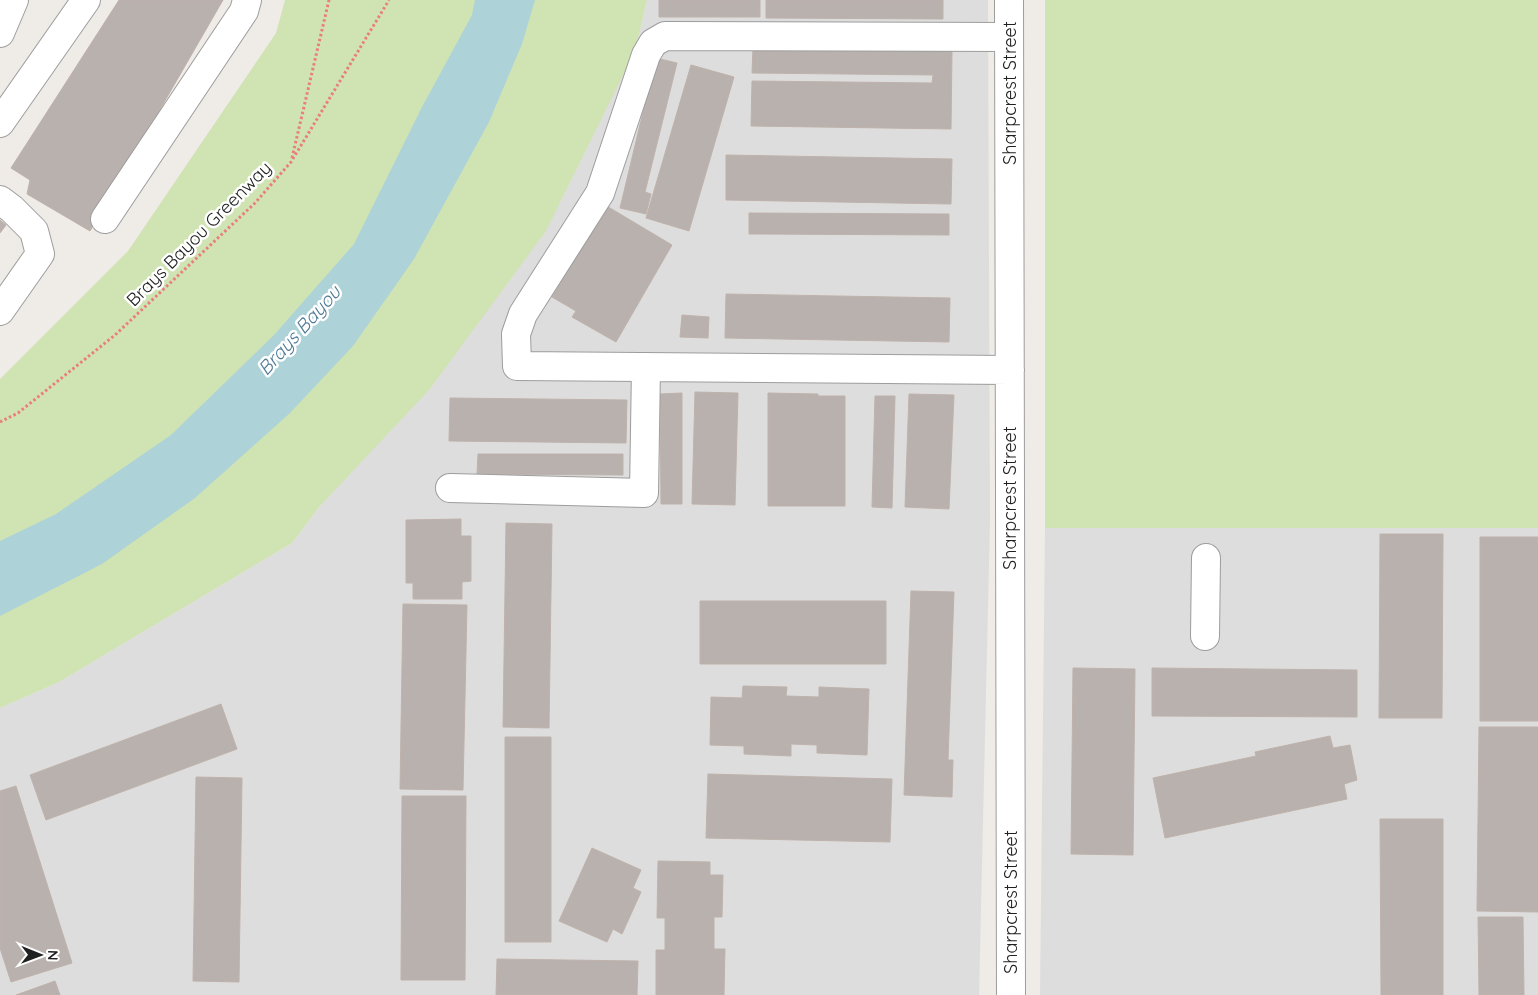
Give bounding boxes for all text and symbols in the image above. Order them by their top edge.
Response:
street label: Sharpcrest Street [998,21,1021,165]
street label: Brays Bayou Greenway [121,156,276,311]
water label: Brays Bayou [252,279,346,380]
street label: Sharpcrest Street [998,426,1021,570]
street label: Sharpcrest Street [999,830,1022,974]
north arrow [15,930,65,980]
text: N [44,950,62,961]

